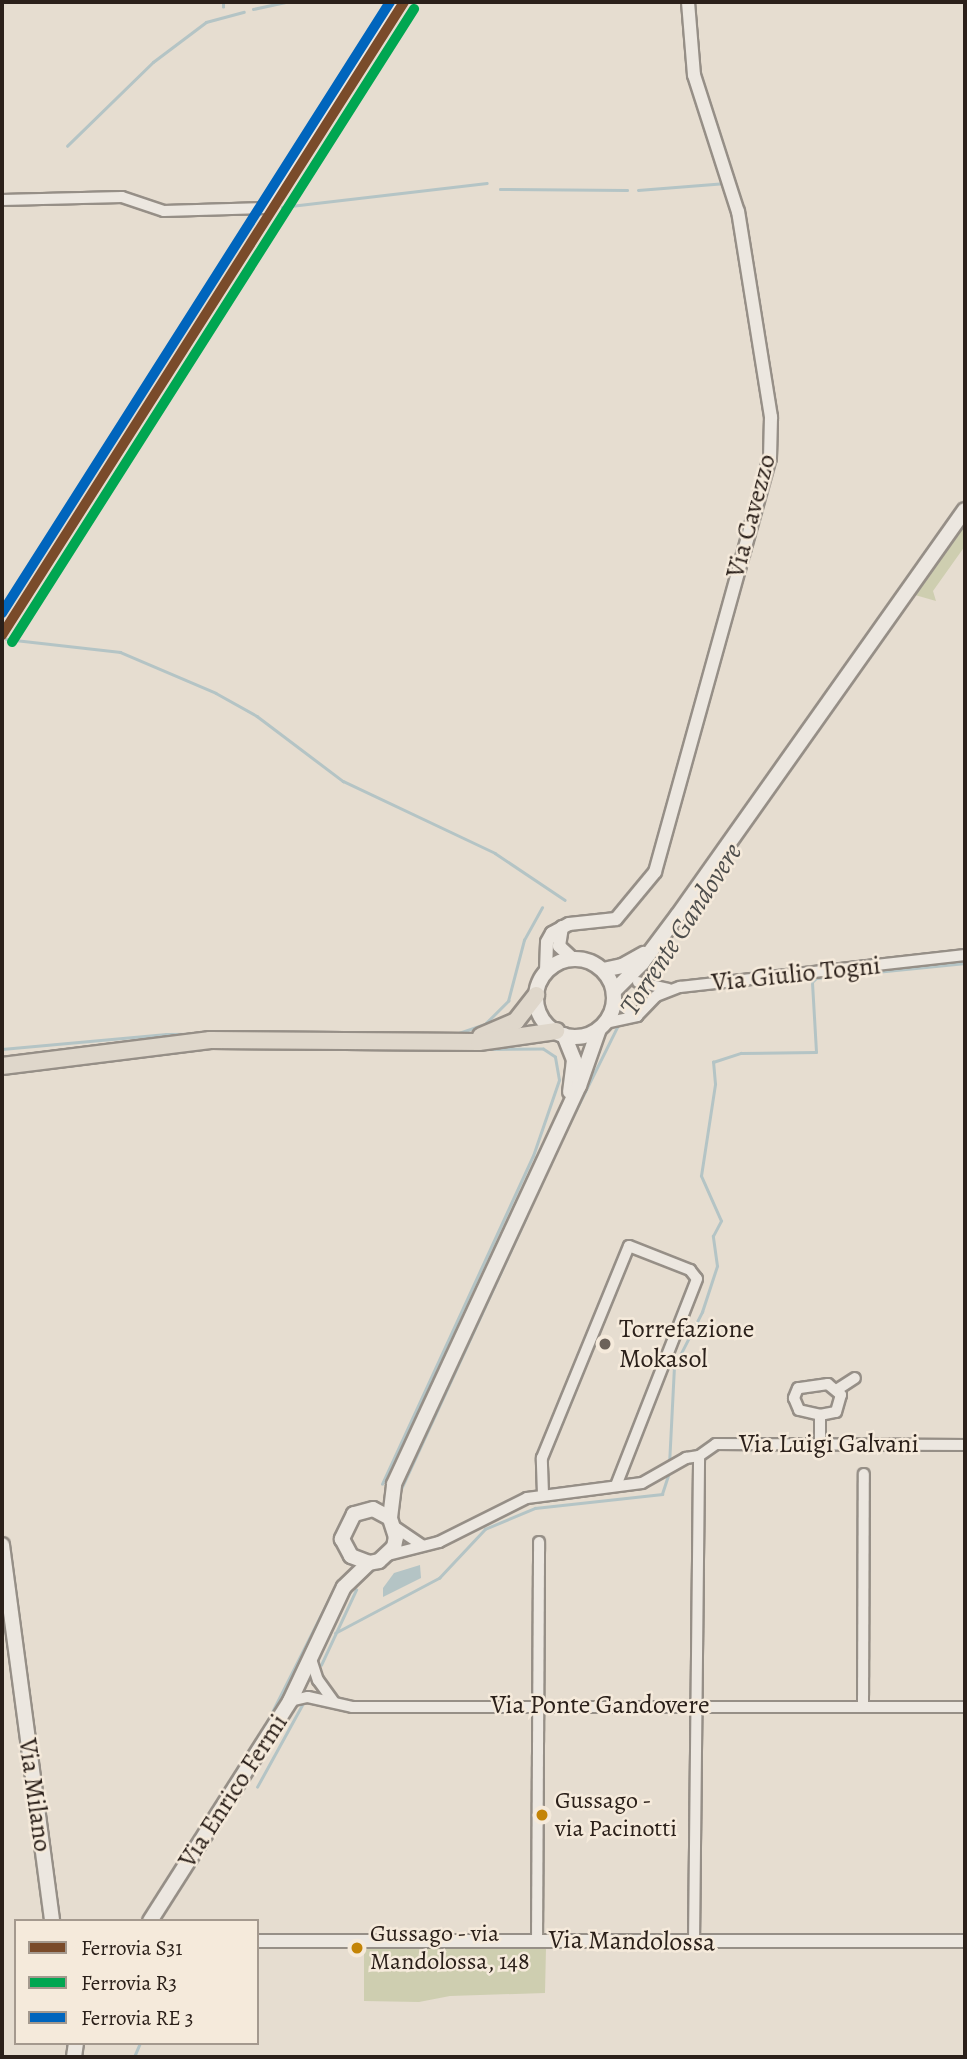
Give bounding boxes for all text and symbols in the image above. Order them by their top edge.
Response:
street label: Via Cavezzo [719,451,783,581]
water label: Torrente Gandovere [613,836,749,1022]
street label: Via Giulio Togni [710,950,882,998]
place label: Torrefazione Mokasol [619,1313,754,1374]
marker: Torrefazione Mokasol [597,1336,613,1352]
street label: Via Luigi Galvani [739,1428,919,1460]
street label: Via Ponte Gandovere [490,1689,710,1721]
street label: Via Enrico Fermi [172,1708,294,1874]
street label: Via Milano [12,1736,58,1854]
place label: Gussago - via Pacinotti [555,1787,677,1843]
marker: Gussago - via Pacinotti [535,1808,549,1822]
legend [14,1919,259,2045]
place label: Gussago - via Mandolossa, 148 [370,1920,530,1976]
street label: Via Mandolossa [548,1924,716,1958]
text: Ferrovia S31 [81,1934,182,1962]
marker: Gussago - via Mandolossa, 148 [350,1941,364,1955]
text: Ferrovia R3 [81,1969,177,1997]
text: Ferrovia RE 3 [81,2004,194,2032]

